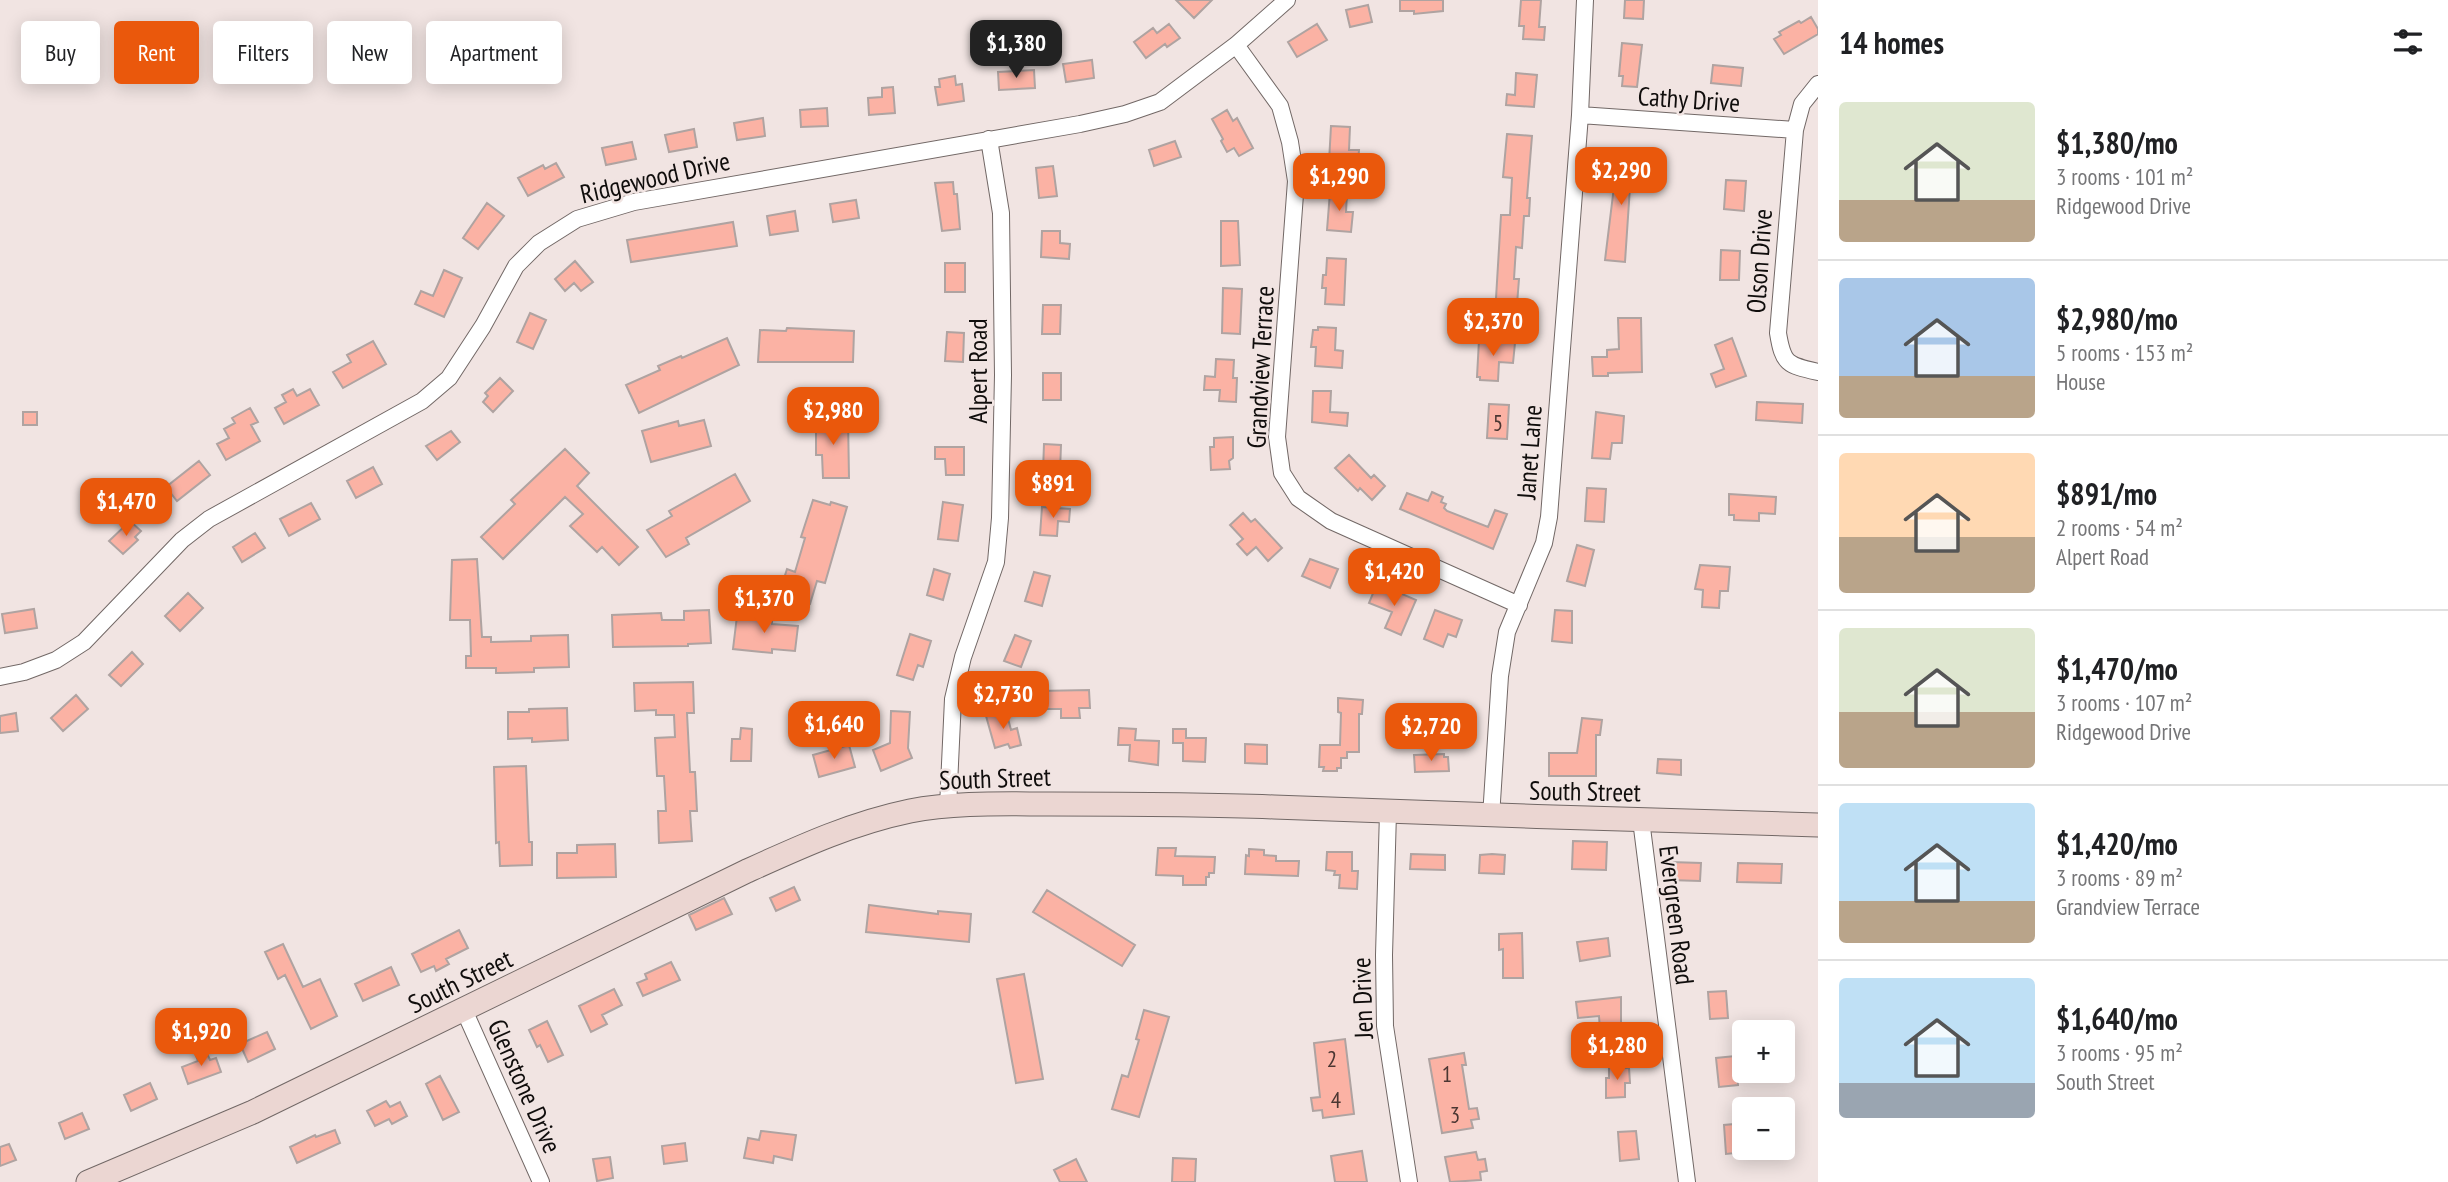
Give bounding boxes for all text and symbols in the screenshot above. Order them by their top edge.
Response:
pin: $1,380 [959,20,1073,80]
chip: Buy [21,21,100,84]
chip: Rent [114,21,199,84]
chip: Filters [213,21,313,84]
chip: New [327,21,412,84]
chip: Apartment [426,21,562,84]
text: 14 homes [1839,23,1944,62]
icon: filters [2389,23,2427,61]
text: $1,380 [986,28,1046,57]
street label: Cathy Drive [1637,79,1741,119]
text: $1,380/mo [2056,123,2178,162]
icon: home [1895,130,1979,214]
street label: Ridgewood Drive [577,144,733,210]
pin: $2,290 [1564,148,1678,207]
pin: $1,290 [1282,154,1396,213]
text: $2,290 [1591,155,1651,184]
text: $1,290 [1309,161,1369,190]
text: 3 rooms · 101 m² [2056,162,2193,191]
text: Ridgewood Drive [2056,191,2191,220]
street label: Olson Drive [1739,208,1779,314]
street label: Grandview Terrace [1239,285,1281,449]
pin: $2,370 [1436,298,1550,358]
text: $2,980/mo [2056,299,2178,338]
text: $2,370 [1463,306,1523,335]
icon: home [1895,306,1979,390]
street label: Alpert Road [961,318,994,424]
text: 5 rooms · 153 m² [2056,338,2193,367]
text: House [2056,367,2106,396]
pin: $2,980 [776,388,890,447]
text: $2,980 [803,395,863,424]
street label: Janet Lane [1509,404,1549,501]
house number: 5 [1493,408,1503,437]
pin: $891 [1012,461,1094,520]
text: $891 [1031,468,1075,497]
text: $891/mo [2056,474,2157,513]
pin: $1,470 [69,478,183,538]
icon: home [1895,481,1979,565]
text: $1,470 [96,486,156,515]
text: 2 rooms · 54 m² [2056,513,2183,542]
text: Alpert Road [2056,542,2149,571]
pin: $1,420 [1337,548,1451,608]
text: $1,420 [1364,556,1424,585]
pin: $1,370 [707,576,821,635]
text: $1,370 [734,583,794,612]
text: $1,470/mo [2056,649,2178,688]
icon: home [1895,656,1979,740]
pin: $2,730 [946,672,1060,731]
text: $2,730 [973,679,1033,708]
text: 3 rooms · 107 m² [2056,688,2192,717]
pin: $1,640 [777,702,891,761]
pin: $2,720 [1374,704,1488,763]
text: $1,640 [804,709,864,738]
text: $2,720 [1401,711,1461,740]
text: Ridgewood Drive [2056,717,2191,746]
street label: South Street [939,760,1051,796]
street label: South Street [1529,774,1641,808]
text: $1,420/mo [2056,824,2178,863]
icon: home [1895,831,1979,915]
street label: Evergreen Road [1652,844,1702,986]
text: 3 rooms · 89 m² [2056,863,2183,892]
text: Grandview Terrace [2056,892,2200,921]
street label: South Street [403,942,517,1020]
street label: Jen Drive [1344,957,1380,1040]
text: $1,640/mo [2056,999,2178,1038]
icon: home [1895,1006,1979,1090]
pin: $1,920 [144,1009,258,1068]
street label: Glenstone Drive [481,1014,569,1158]
text: $1,920 [171,1016,231,1045]
map controls [1732,1020,1795,1160]
button: + [1732,1020,1795,1083]
pin: $1,280 [1560,1023,1674,1082]
text: $1,280 [1587,1030,1647,1059]
text: 3 rooms · 95 m² [2056,1038,2183,1067]
house number: 2 [1327,1044,1337,1073]
house number: 1 [1442,1059,1452,1088]
text: South Street [2056,1067,2155,1096]
house number: 4 [1331,1085,1341,1114]
button: − [1732,1097,1795,1160]
house number: 3 [1450,1100,1460,1129]

